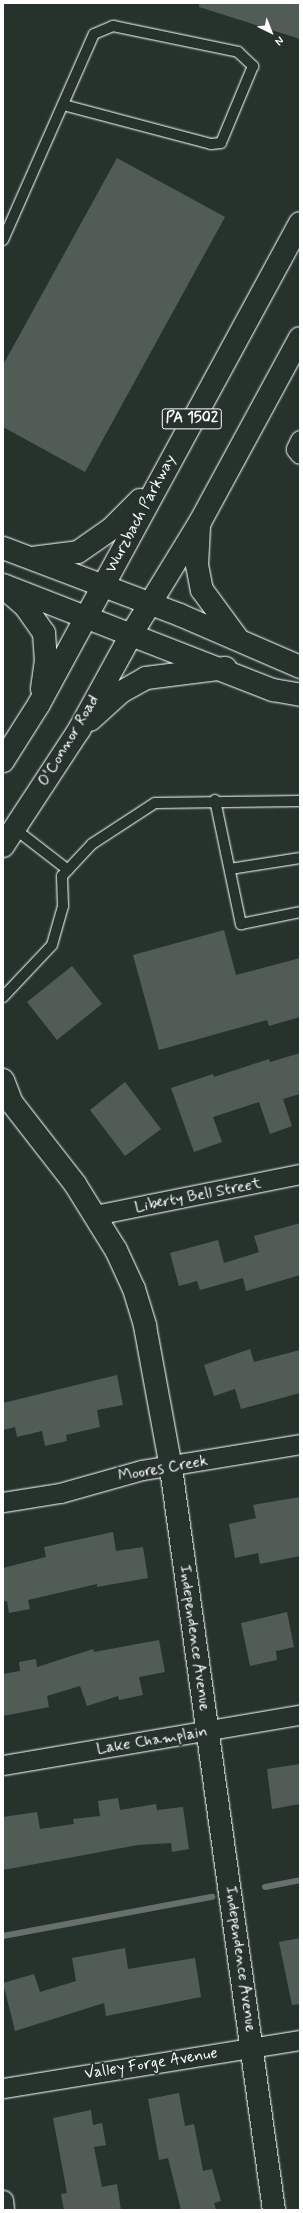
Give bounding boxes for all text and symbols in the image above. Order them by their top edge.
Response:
north arrow [251,12,291,52]
text: N [272,33,287,48]
road number: PA 1502 [161,406,223,432]
street label: Wurzbach Parkway [102,451,180,577]
street label: O'Connor Road [34,692,104,790]
street label: Liberty Bell Street [133,1174,263,1218]
street label: Moores Creek [117,1452,209,1486]
street label: Independence Avenue [174,1562,214,1714]
street label: Lake Champlain [92,1722,212,1760]
street label: Independence Avenue [220,1883,260,2035]
street label: Valley Forge Avenue [82,2044,220,2084]

